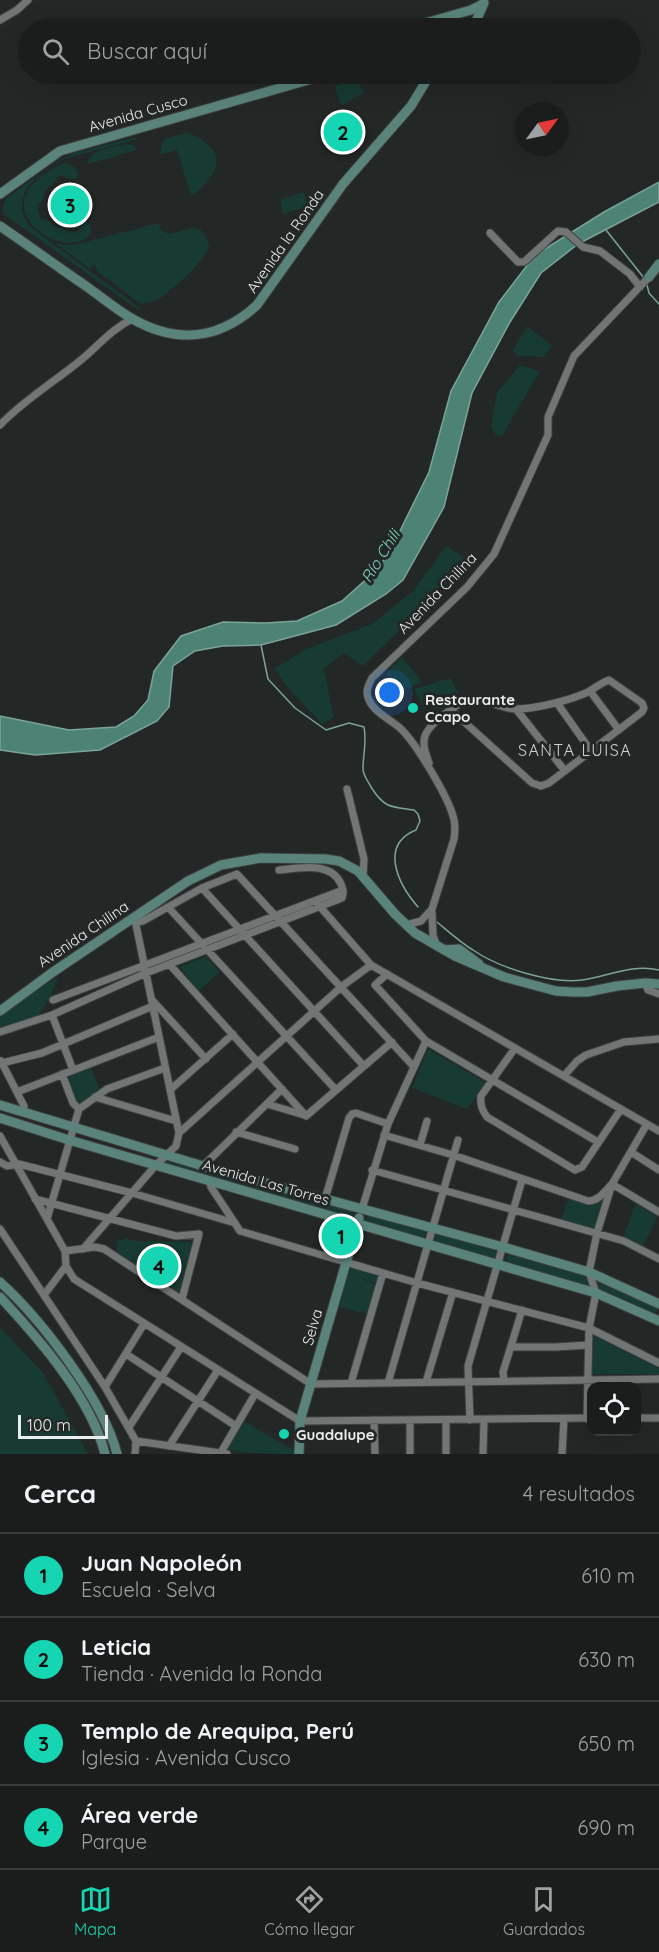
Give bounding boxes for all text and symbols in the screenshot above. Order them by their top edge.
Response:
search box [18,18,641,84]
icon: search [39,35,72,68]
text: Buscar aquí [87,37,207,65]
street label: Avenida Cusco [86,90,190,136]
north arrow [515,102,569,156]
pin: 2 [324,110,362,154]
pin: 3 [50,182,90,228]
street label: Avenida la Ronda [242,185,328,297]
water label: Río Chili [356,525,405,586]
street label: Avenida Chilina [393,548,481,638]
your location [375,678,404,707]
place label: Restaurante Ccapo [425,690,515,726]
marker: Restaurante Ccapo [406,701,420,715]
district label: SANTA LUISA [518,740,632,760]
street label: Avenida Chilina [34,897,132,971]
street label: Avenida Las Torres [200,1155,332,1209]
pin: 1 [322,1214,360,1258]
pin: 4 [140,1244,178,1288]
street label: Selva [298,1307,326,1347]
map controls [587,1382,641,1436]
button: locate [587,1382,641,1436]
scale bar [18,1412,108,1440]
text: 100 m [27,1415,71,1435]
place label: Guadalupe [296,1425,375,1444]
marker: Guadalupe [277,1427,291,1441]
text: Cerca [24,1477,96,1510]
text: 4 resultados [523,1481,635,1506]
text: Juan Napoleón [81,1549,242,1577]
text: 1 [40,1563,47,1588]
text: 610 m [581,1563,635,1588]
text: Escuela · Selva [81,1577,216,1602]
text: Leticia [81,1633,151,1661]
text: 2 [38,1647,49,1672]
text: 630 m [578,1647,635,1672]
text: Tienda · Avenida la Ronda [81,1661,322,1686]
text: Templo de Arequipa, Perú [81,1717,354,1745]
text: 3 [38,1731,49,1756]
text: 650 m [578,1731,635,1756]
text: Iglesia · Avenida Cusco [81,1745,291,1770]
text: Área verde [81,1801,198,1829]
text: 4 [38,1815,49,1840]
text: 690 m [577,1815,635,1840]
text: Parque [81,1829,147,1854]
tab: Mapa [74,1883,116,1939]
tab: Cómo llegar [264,1883,355,1939]
tab: Guardados [503,1883,585,1939]

